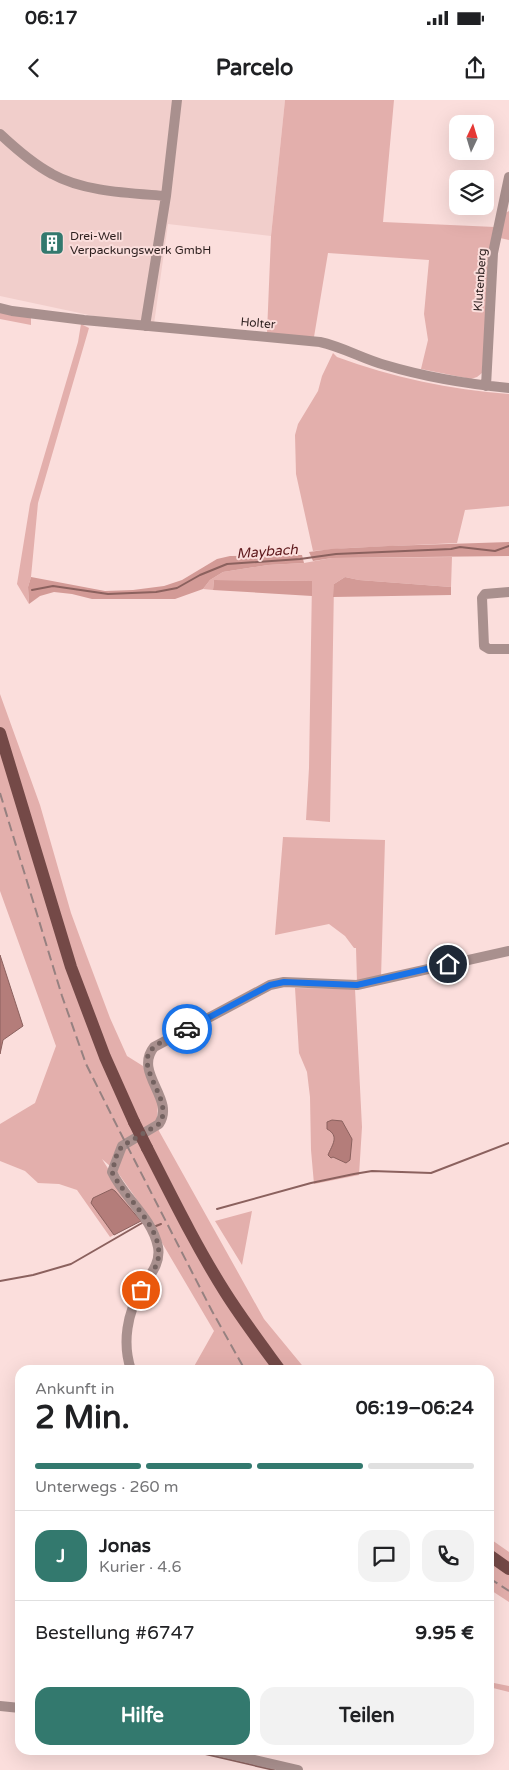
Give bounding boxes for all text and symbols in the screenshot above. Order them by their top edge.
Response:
text: 06:17 [25,7,78,29]
icon: back [20,54,48,82]
icon: share [461,54,489,82]
text: Parcelo [216,55,293,81]
north arrow [449,115,494,160]
map controls [449,115,494,215]
button: layers [449,170,494,215]
place label: Drei-Well Verpackungswerk GmbH [70,229,211,257]
building icon: Drei-Well Verpackungswerk GmbH [39,230,65,256]
street label: Klutenberg [471,248,489,312]
street label: Holter [240,314,276,332]
water label: Maybach [236,541,299,562]
pin [427,943,469,985]
icon: home [434,950,462,978]
courier [162,1004,212,1054]
icon: car [173,1015,201,1043]
pin [120,1269,162,1311]
icon: bag [127,1276,155,1304]
text: Ankunft in [35,1379,115,1399]
text: 06:19–06:24 [356,1397,474,1419]
text: 2 Min. [35,1399,130,1437]
text: Unterwegs · 260 m [35,1477,178,1497]
button: chat [358,1530,410,1582]
button: phone [422,1530,474,1582]
text: Jonas [99,1535,151,1557]
text: J [57,1545,65,1567]
text: Kurier · 4.6 [99,1557,182,1577]
text: Bestellung #6747 [35,1622,195,1644]
text: 9.95 € [415,1622,474,1644]
button: Hilfe [35,1687,250,1745]
button: Teilen [260,1687,474,1745]

